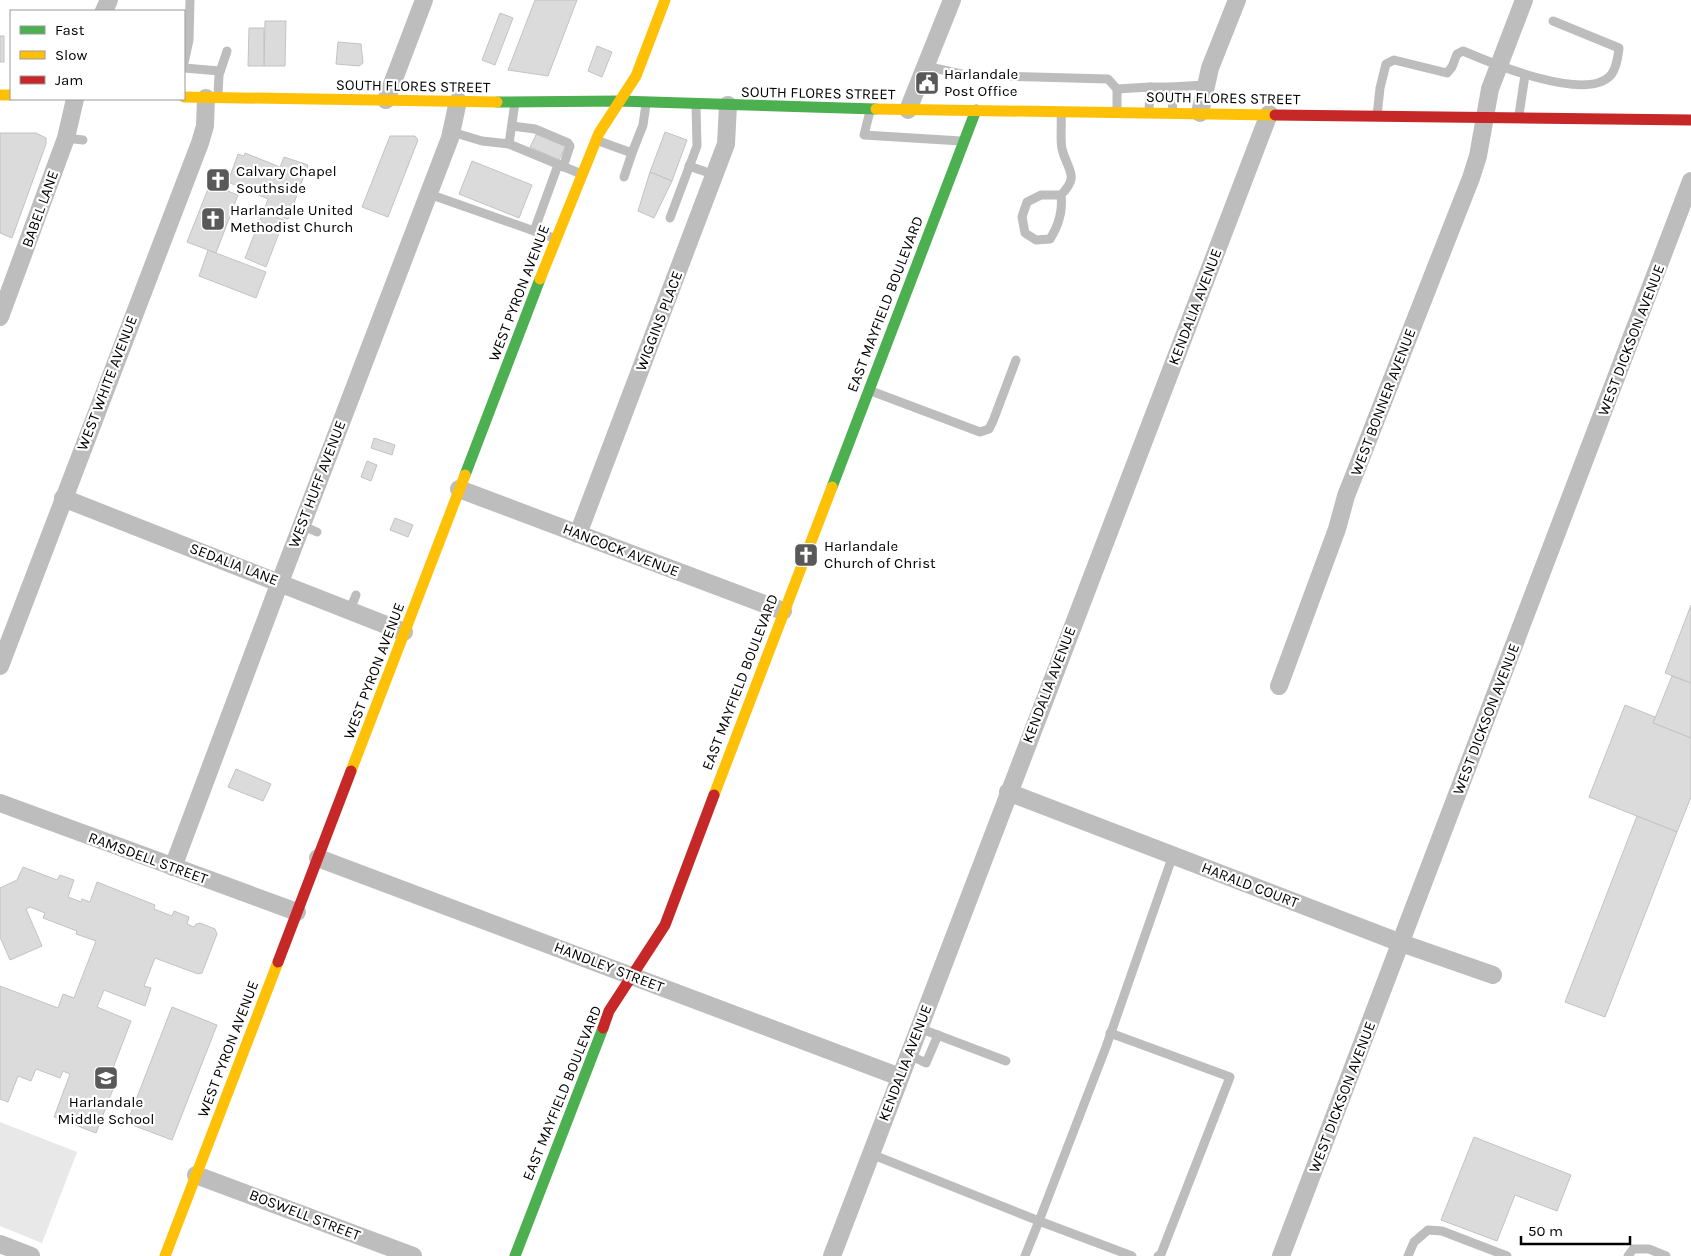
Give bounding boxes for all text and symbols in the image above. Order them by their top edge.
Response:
legend [10,10,185,100]
text: Fast [55,21,85,39]
text: Slow [55,46,87,64]
place label: Harlandale Post Office [944,65,1018,100]
public building icon: Harlandale Post Office [914,70,940,96]
text: Jam [55,71,83,89]
street label: SOUTH FLORES STREET [336,76,491,96]
street label: SOUTH FLORES STREET [741,83,896,103]
street label: SOUTH FLORES STREET [1146,88,1301,108]
place label: Calvary Chapel Southside [236,162,337,197]
church icon: Calvary Chapel Southside [205,167,231,193]
street label: BABEL LANE [18,168,62,250]
place label: Harlandale United Methodist Church [230,201,353,236]
church icon: Harlandale United Methodist Church [200,206,226,232]
street label: EAST MAYFIELD BOULEVARD [843,213,927,395]
street label: WEST PYRON AVENUE [485,222,553,364]
street label: KENDALIA AVENUE [1165,246,1225,368]
street label: WEST DICKSON AVENUE [1594,262,1668,418]
street label: WIGGINS PLACE [632,268,686,374]
street label: WEST WHITE AVENUE [73,313,141,453]
street label: WEST BONNER AVENUE [1347,326,1419,478]
street label: WEST HUFF AVENUE [284,418,350,550]
street label: HANCOCK AVENUE [560,520,682,580]
place label: Harlandale Church of Christ [824,537,936,572]
street label: SEDALIA LANE [187,539,281,589]
church icon: Harlandale Church of Christ [793,542,819,568]
street label: EAST MAYFIELD BOULEVARD [698,591,782,773]
street label: WEST PYRON AVENUE [340,600,408,742]
street label: KENDALIA AVENUE [1019,624,1079,746]
street label: WEST DICKSON AVENUE [1449,641,1523,797]
street label: RAMSDELL STREET [86,828,211,888]
street label: HARALD COURT [1199,858,1301,912]
street label: HANDLEY STREET [552,938,667,996]
street label: WEST PYRON AVENUE [194,978,262,1120]
street label: KENDALIA AVENUE [875,1002,935,1124]
street label: EAST MAYFIELD BOULEVARD [519,1003,605,1183]
street label: WEST DICKSON AVENUE [1305,1019,1379,1175]
school or university icon: Harlandale Middle School [93,1065,119,1091]
place label: Harlandale Middle School [58,1093,154,1128]
street label: BOSWELL STREET [247,1186,364,1245]
scale bar [1521,1214,1630,1246]
text: 50 m [1528,1222,1563,1240]

